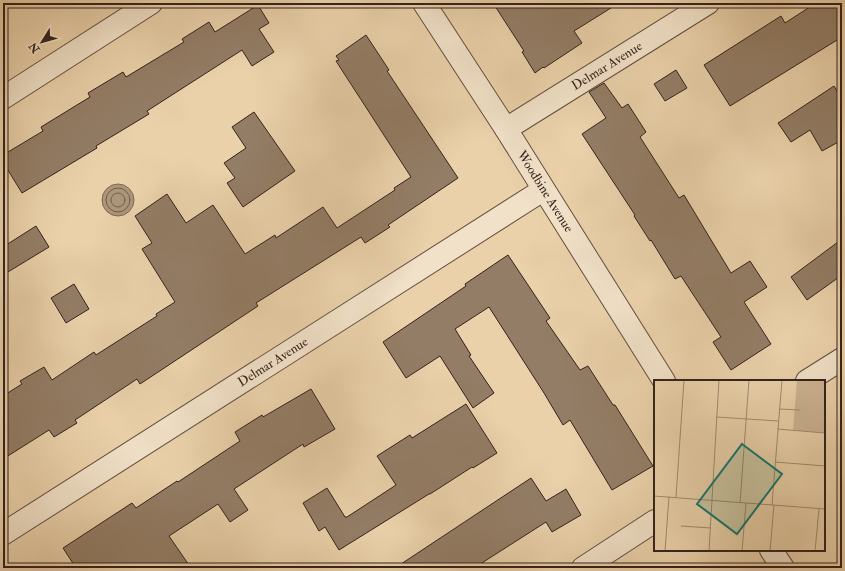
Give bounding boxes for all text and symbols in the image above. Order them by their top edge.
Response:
north arrow [22,22,62,62]
street label: Delmar Avenue [569,38,646,94]
text: N [26,39,43,56]
street label: Woodbine Avenue [513,147,577,236]
street label: Delmar Avenue [235,334,311,390]
inset map [654,380,825,551]

